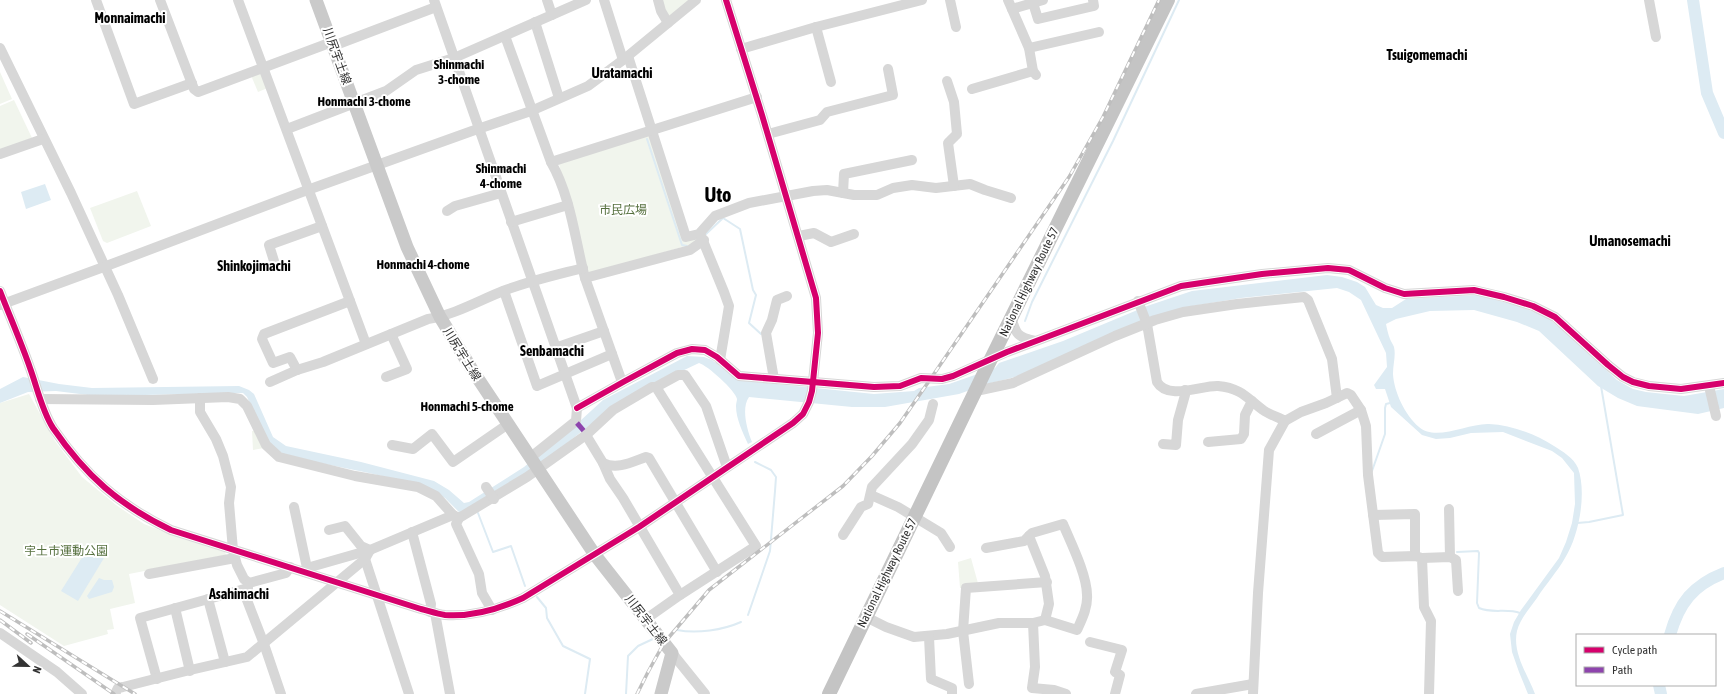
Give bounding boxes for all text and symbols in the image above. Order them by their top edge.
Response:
district label: Monnaimachi [94,10,166,26]
street label: 川尻宇土線 [320,25,354,87]
district label: Tsuigomemachi [1387,47,1467,63]
district label: Shinmachi 3-chome [434,57,484,87]
district label: Uratamachi [592,65,652,81]
district label: Honmachi 3-chome [317,94,411,109]
district label: Shinmachi 4-chome [476,161,526,191]
district label: Uto [705,183,731,206]
park label: 市民広場 [599,203,647,217]
street label: National Highway Route 57 [996,225,1062,339]
district label: Umanosemachi [1589,233,1671,249]
district label: Honmachi 4-chome [376,257,470,272]
district label: Shinkojimachi [217,258,291,274]
street label: 川尻宇土線 [440,325,484,383]
district label: Senbamachi [520,343,584,359]
district label: Honmachi 5-chome [420,399,514,414]
street label: National Highway Route 57 [854,516,920,630]
park label: 宇土市運動公園 [24,544,108,558]
district label: Asahimachi [208,586,269,602]
street label: 川尻宇土線 [622,592,670,648]
legend [1576,634,1716,686]
text: Cycle path [1612,643,1657,657]
north arrow [8,646,48,686]
text: Path [1612,663,1633,677]
text: N [30,664,44,675]

